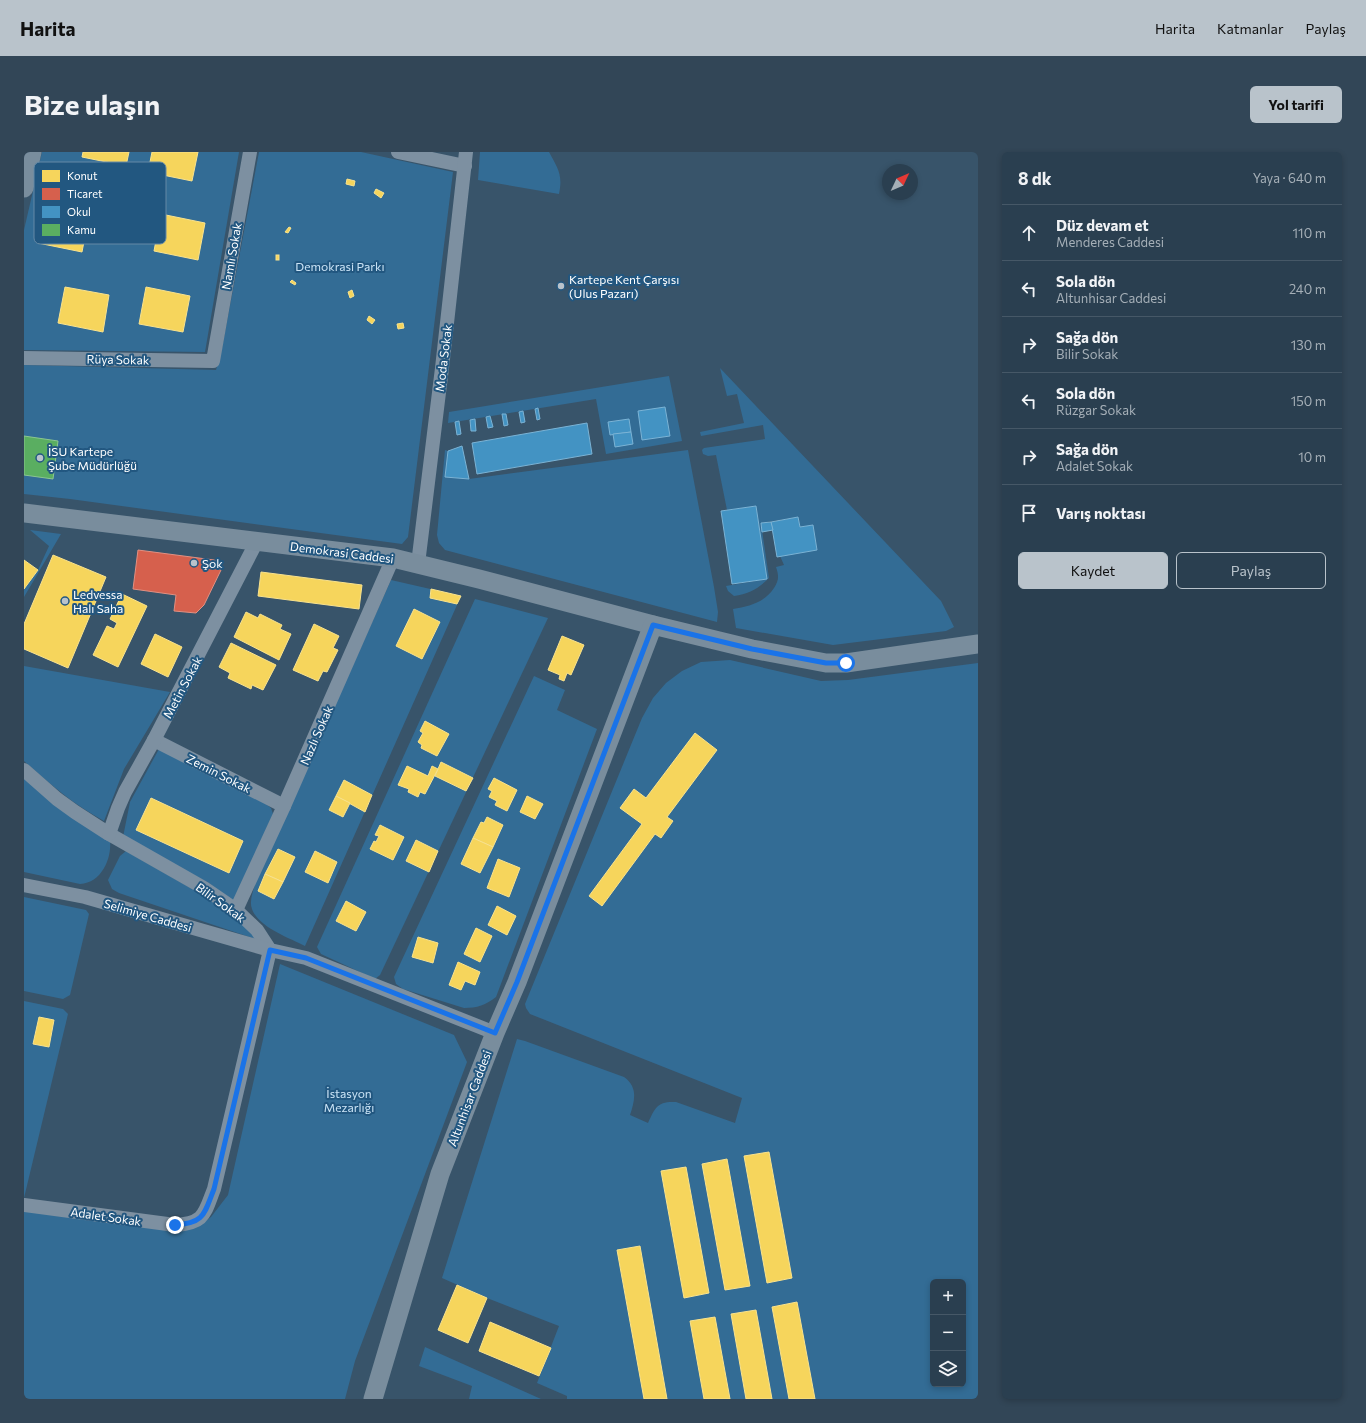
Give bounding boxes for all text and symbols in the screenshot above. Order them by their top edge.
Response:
text: Harita [20,17,75,40]
text: Harita [1155,20,1195,37]
text: Katmanlar [1217,20,1284,37]
text: Paylaş [1306,20,1346,37]
button: Yol tarifi [1250,86,1342,123]
text: Bize ulaşın [24,87,160,121]
legend [34,162,166,244]
north arrow [882,164,918,200]
text: 8 dk [1018,168,1051,189]
text: Konut [67,169,98,182]
text: Yaya · 640 m [1253,170,1326,186]
text: Ticaret [67,187,103,200]
text: Okul [67,205,91,218]
text: Düz devam et [1056,216,1149,234]
street label: Namlı Sokak [218,221,244,291]
icon: ahead [1018,222,1040,244]
text: Kamu [67,223,96,236]
text: 110 m [1293,225,1326,241]
text: Menderes Caddesi [1056,234,1164,250]
park label: Demokrasi Parkı [295,259,385,273]
place label: Kartepe Kent Çarşısı (Ulus Pazarı) [569,272,679,300]
text: Sola dön [1056,272,1115,290]
icon: left [1018,278,1040,300]
marker: Kartepe Kent Çarşısı (Ulus Pazarı) [556,281,566,291]
text: 240 m [1289,281,1326,297]
text: Altunhisar Caddesi [1056,290,1166,306]
street label: Moda Sokak [432,323,454,392]
text: Sağa dön [1056,328,1118,346]
icon: right [1018,334,1040,356]
text: 130 m [1291,337,1326,353]
text: Bilir Sokak [1056,346,1118,362]
street label: Rüya Sokak [86,351,150,367]
text: Sola dön [1056,384,1115,402]
icon: left [1018,390,1040,412]
text: 150 m [1291,393,1326,409]
text: Rüzgar Sokak [1056,402,1136,418]
text: Sağa dön [1056,440,1118,458]
place label: İSU Kartepe Şube Müdürlüğü [48,444,137,472]
icon: right [1018,446,1040,468]
text: 10 m [1298,449,1326,465]
marker: İSU Kartepe Şube Müdürlüğü [35,453,45,463]
text: Adalet Sokak [1056,458,1133,474]
icon: arrive [1018,502,1040,524]
text: Varış noktası [1056,504,1146,522]
street label: Demokrasi Caddesi [289,539,395,565]
button: Kaydet [1018,552,1168,589]
button: Paylaş [1176,552,1326,589]
place label: Şok [202,556,223,570]
marker: Şok [189,558,199,568]
place label: Ledvessa Halı Saha [73,587,123,615]
marker: Ledvessa Halı Saha [60,596,70,606]
street label: Metin Sokak [160,653,204,720]
route start [837,654,855,672]
street label: Nazlı Sokak [297,703,335,767]
street label: Zemin Sokak [184,751,254,795]
street label: Bilir Sokak [194,879,249,925]
street label: Selimiye Caddesi [102,896,194,934]
street label: Altunhisar Caddesi [444,1048,494,1148]
park label: İstasyon Mezarlığı [324,1086,374,1114]
street label: Adalet Sokak [70,1204,143,1228]
route end [166,1216,184,1234]
map controls [930,1279,966,1387]
button: + [930,1279,966,1315]
button: − [930,1315,966,1351]
button: layers [930,1351,966,1387]

